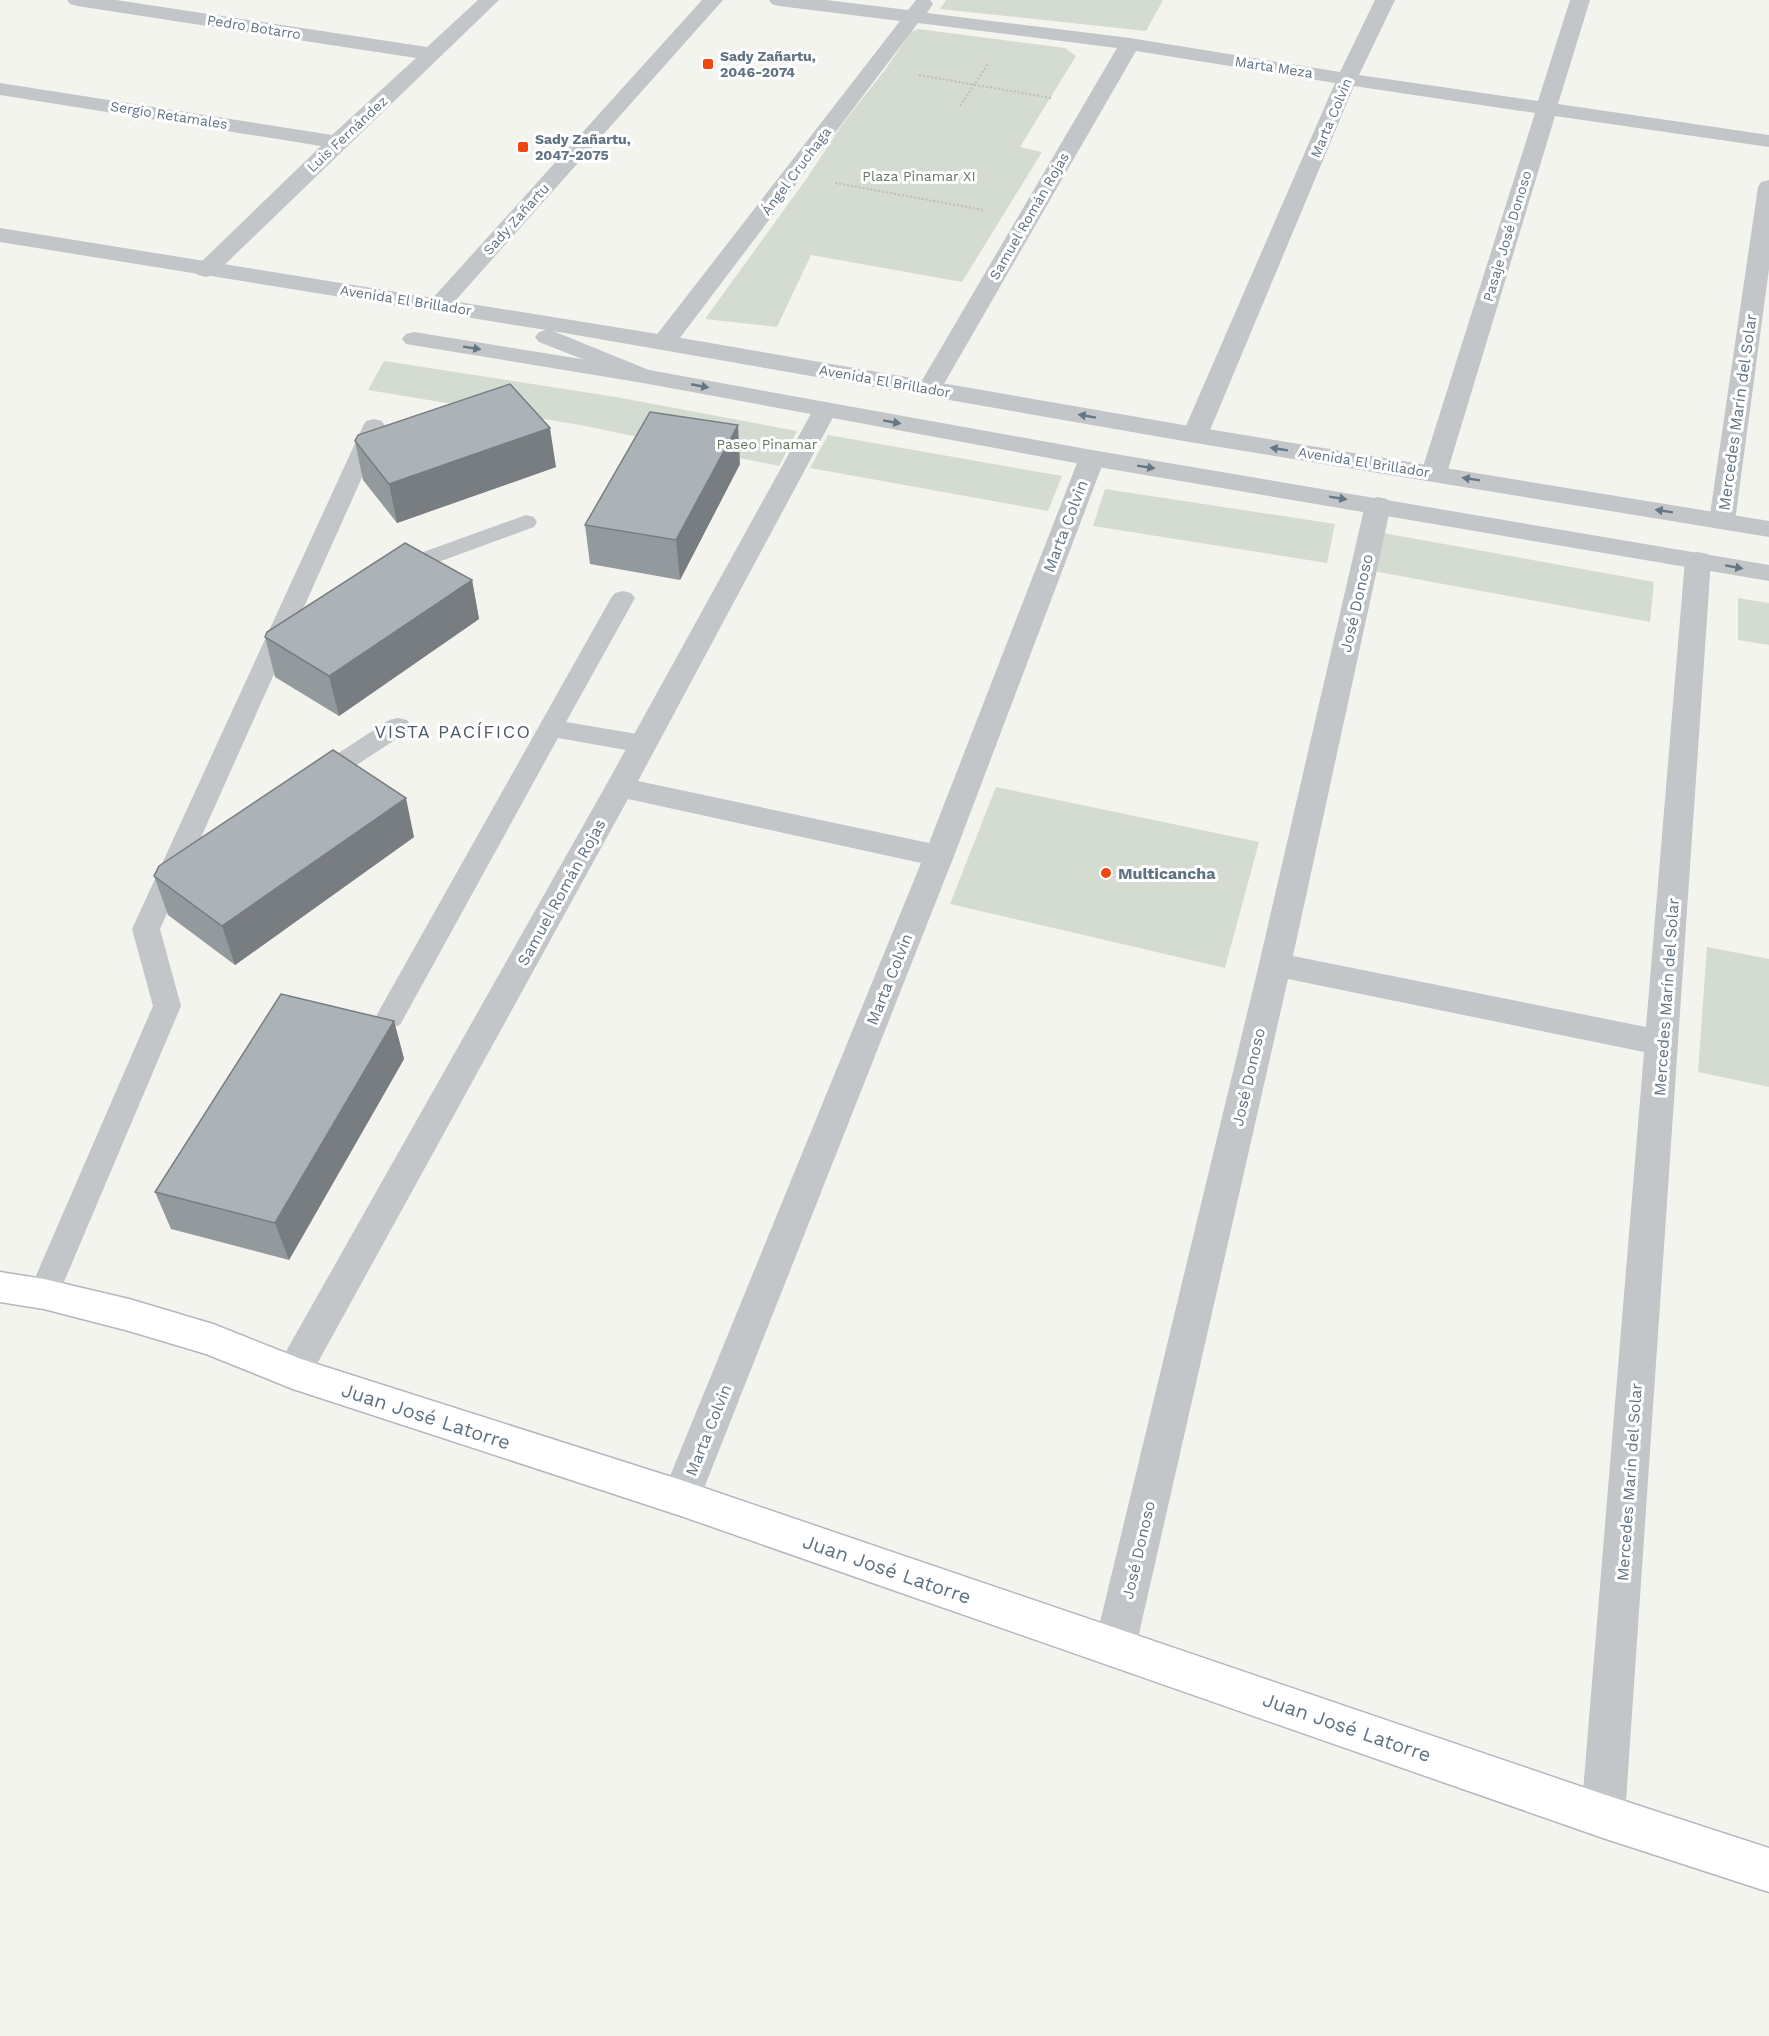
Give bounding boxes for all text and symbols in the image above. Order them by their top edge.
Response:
street label: Pedro Botarro [206,12,302,42]
place label: Sady Zañartu, 2046-2074 [720,48,816,80]
street label: Marta Meza [1234,53,1314,81]
marker: Sady Zañartu, 2046-2074 [701,57,715,71]
street label: Marta Colvin [1307,76,1355,160]
street label: Luis Fernández [304,93,390,175]
street label: Sergio Retamales [109,98,229,132]
street label: Ángel Cruchaga [758,124,834,218]
place label: Sady Zañartu, 2047-2075 [535,131,631,163]
marker: Sady Zañartu, 2047-2075 [516,140,530,154]
street label: Samuel Román Rojas [986,150,1072,282]
park label: Plaza Pinamar XI [862,168,976,184]
street label: Pasaje José Donoso [1479,169,1535,303]
street label: Sady Zañartu [480,180,552,258]
street label: Avenida El Brillador [339,282,473,318]
street label: Mercedes Marín del Solar [1714,312,1761,512]
one-way arrow [462,344,481,353]
street label: Avenida El Brillador [818,362,952,400]
one-way arrow [691,382,710,391]
one-way arrow [1077,412,1096,421]
one-way arrow [883,418,902,427]
park label: Paseo Pinamar [717,436,818,452]
one-way arrow [1269,444,1288,453]
street label: Avenida El Brillador [1297,444,1431,480]
one-way arrow [1137,463,1156,472]
one-way arrow [1462,475,1481,484]
street label: Marta Colvin [1039,477,1092,575]
one-way arrow [1329,494,1348,503]
one-way arrow [1654,506,1673,515]
street label: José Donoso [1336,552,1377,654]
one-way arrow [1724,562,1743,571]
district label: VISTA PACÍFICO [375,721,531,742]
street label: Samuel Román Rojas [513,816,610,969]
place label: Multicancha [1118,864,1216,883]
marker: Multicancha [1099,866,1113,880]
street label: Mercedes Marín del Solar [1650,897,1683,1097]
street label: Marta Colvin [862,931,916,1028]
street label: José Donoso [1228,1026,1269,1128]
street label: Juan José Latorre [338,1377,514,1455]
street label: Marta Colvin [681,1382,735,1479]
street label: Mercedes Marín del Solar [1613,1382,1646,1582]
street label: José Donoso [1118,1499,1159,1601]
street label: Juan José Latorre [800,1529,974,1609]
street label: Juan José Latorre [1260,1687,1434,1767]

